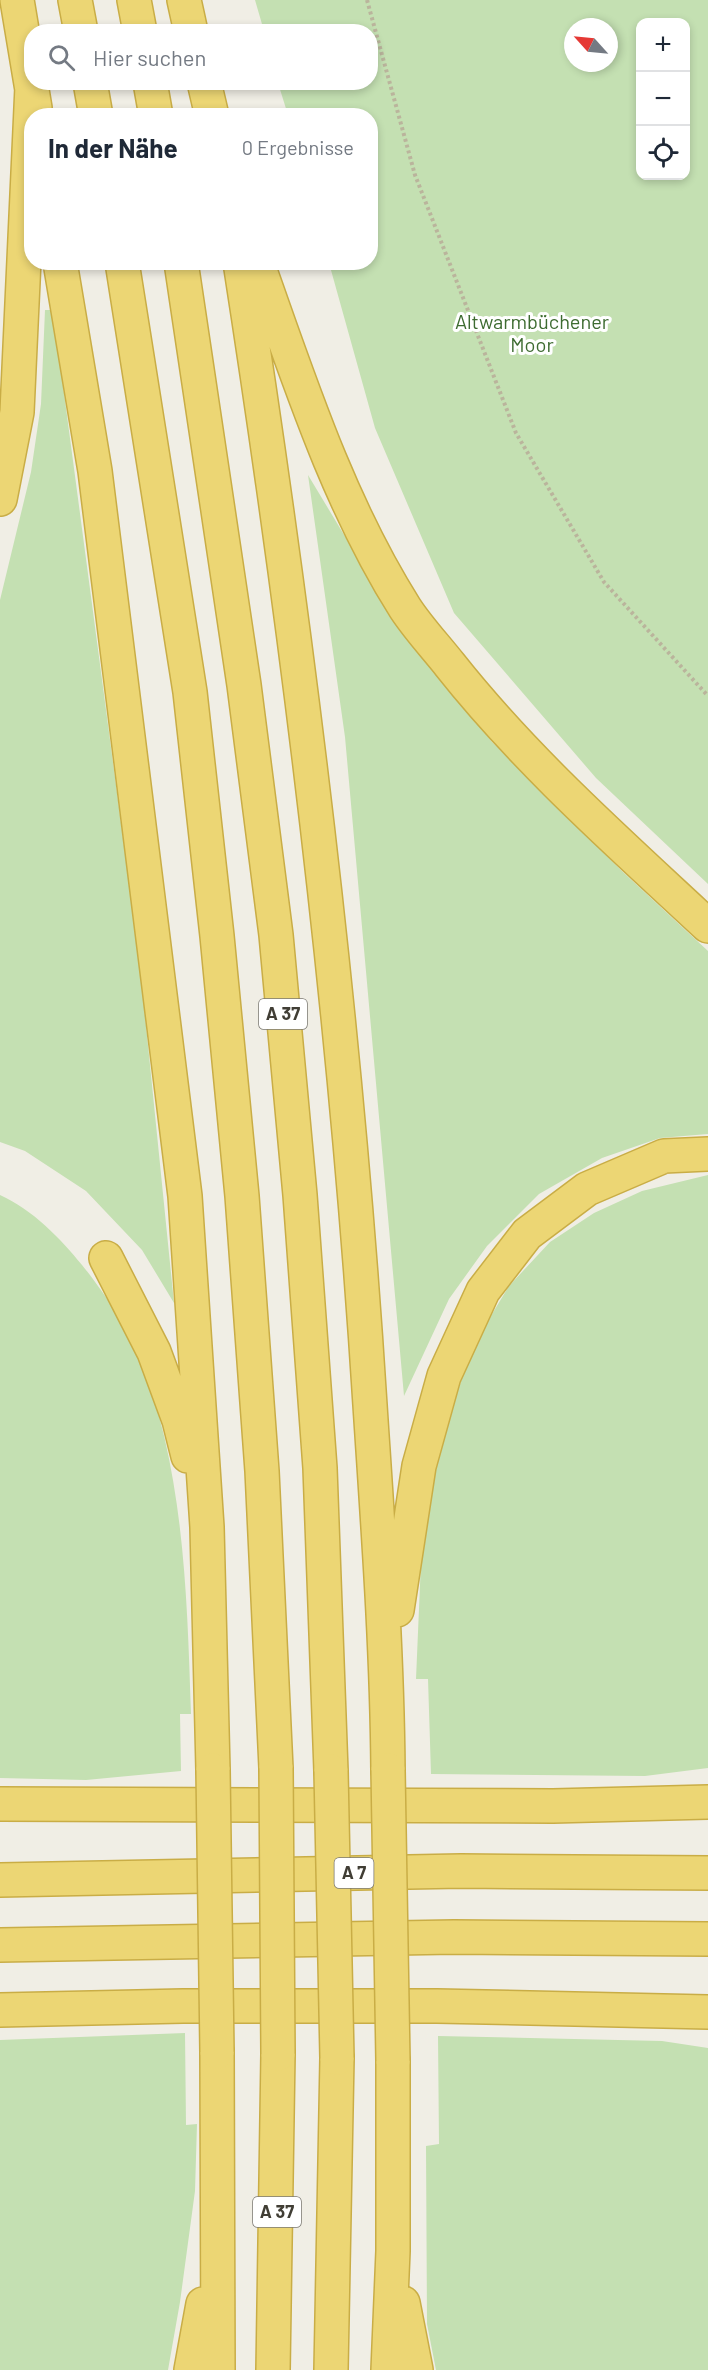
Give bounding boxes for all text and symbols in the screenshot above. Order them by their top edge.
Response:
north arrow [564,18,618,72]
map controls [636,18,690,180]
button: + [636,18,690,72]
search box [24,24,378,90]
icon: search [45,41,78,74]
text: Hier suchen [93,44,206,70]
button: − [636,72,690,126]
button: locate [636,126,690,180]
text: In der Nähe [48,132,178,163]
text: 0 Ergebnisse [242,135,354,159]
park label: Altwarmbüchener Moor [455,309,609,356]
road number: A 37 [259,999,307,1029]
road number: A 7 [334,1858,374,1888]
road number: A 37 [253,2197,301,2227]

